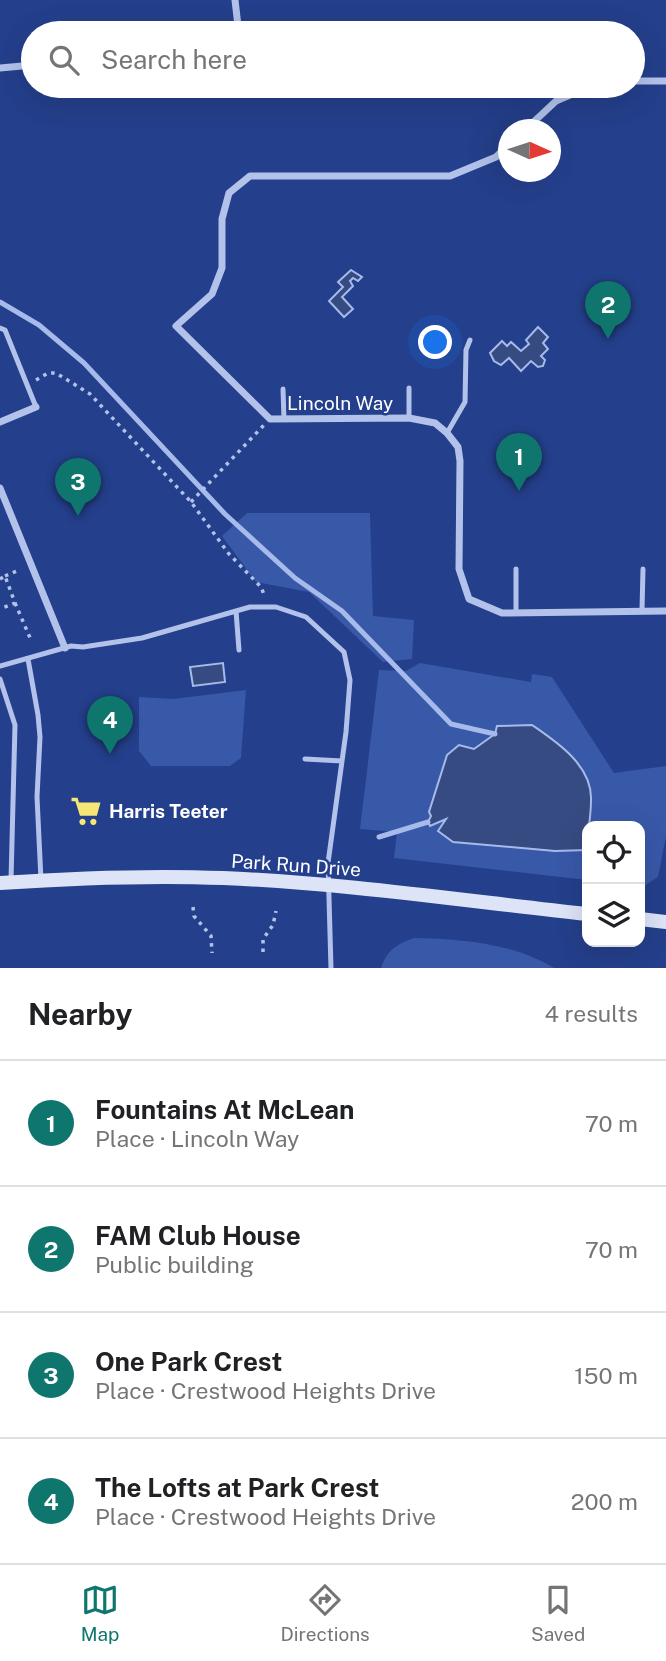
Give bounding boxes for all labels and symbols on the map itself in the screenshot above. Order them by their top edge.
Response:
north arrow [498,119,561,182]
pin: 2 [585,281,631,339]
your location [418,325,452,359]
street label: Lincoln Way [287,392,393,414]
pin: 1 [496,433,542,491]
pin: 3 [55,458,101,516]
pin: 4 [87,696,133,754]
supermarket icon: Harris Teeter [69,794,103,828]
place label: Harris Teeter [109,800,228,822]
street label: Park Run Drive [230,849,362,881]

